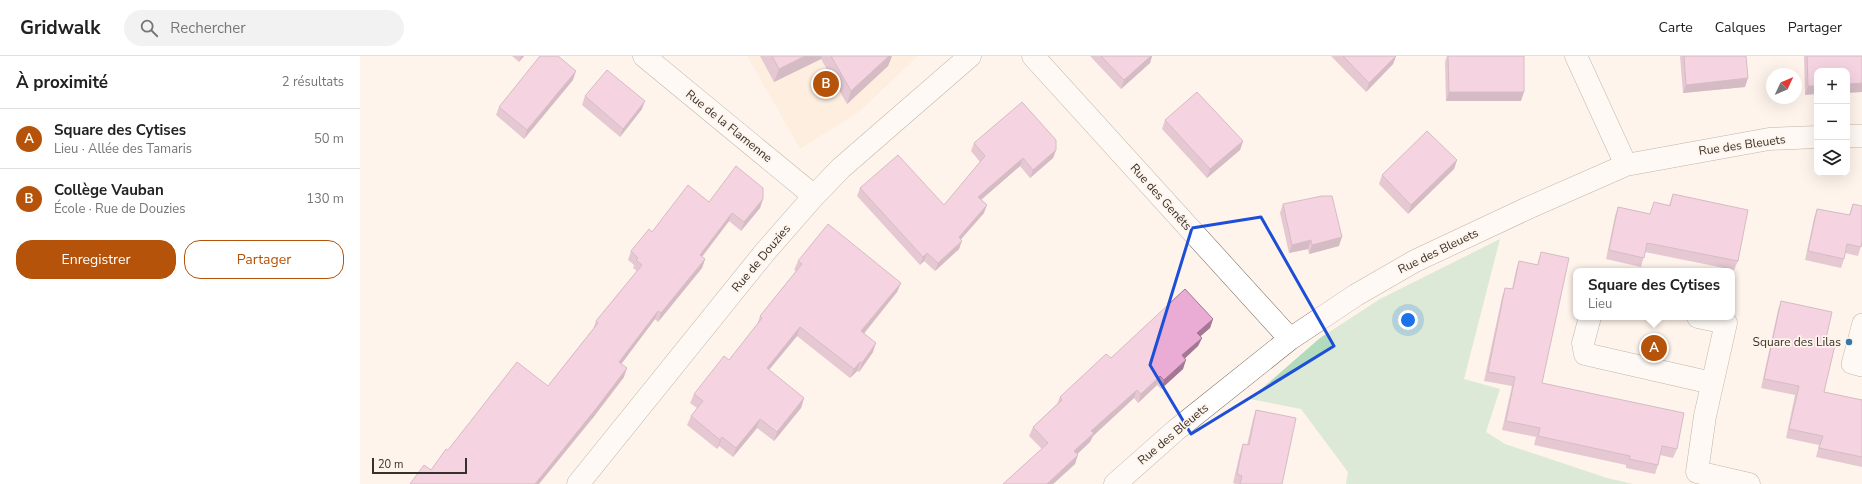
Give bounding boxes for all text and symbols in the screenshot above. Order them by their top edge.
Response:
search box [124,10,404,46]
text: Gridwalk [20,15,100,41]
icon: search [138,17,160,39]
text: Rechercher [170,18,246,38]
text: Carte [1659,18,1693,37]
text: Calques [1715,18,1766,37]
text: Partager [1788,18,1842,37]
north arrow [1766,68,1802,104]
map controls [1814,68,1850,176]
button: + [1814,68,1850,104]
pin: B [813,69,839,99]
text: À proximité [16,71,108,94]
text: 2 résultats [282,73,344,91]
street label: Rue de la Flamenne [682,86,776,166]
button: − [1814,104,1850,140]
text: Square des Cytises [54,120,186,140]
text: A [24,130,34,148]
text: 50 m [314,130,344,148]
street label: Rue des Bleuets [1698,131,1787,159]
text: Lieu · Allée des Tamaris [54,140,192,158]
button: layers [1814,140,1850,176]
street label: Rue des Genêts [1127,160,1195,234]
text: Collège Vauban [54,180,164,200]
text: B [25,190,33,208]
text: 130 m [306,190,344,208]
text: École · Rue de Douzies [54,200,185,218]
street label: Rue de Douzies [728,221,794,295]
street label: Rue des Bleuets [1395,225,1481,277]
button: Enregistrer [16,240,176,279]
button: Partager [184,240,344,279]
popup [1573,268,1735,320]
text: Square des Cytises [1588,275,1720,295]
text: Lieu [1588,295,1612,313]
your location [1398,310,1418,330]
pin: A [1641,333,1667,363]
place label: Square des Lilas [1753,334,1841,350]
marker: Square des Lilas [1844,337,1854,347]
street label: Rue des Bleuets [1134,400,1212,468]
scale bar [372,456,467,475]
text: 20 m [378,457,403,472]

